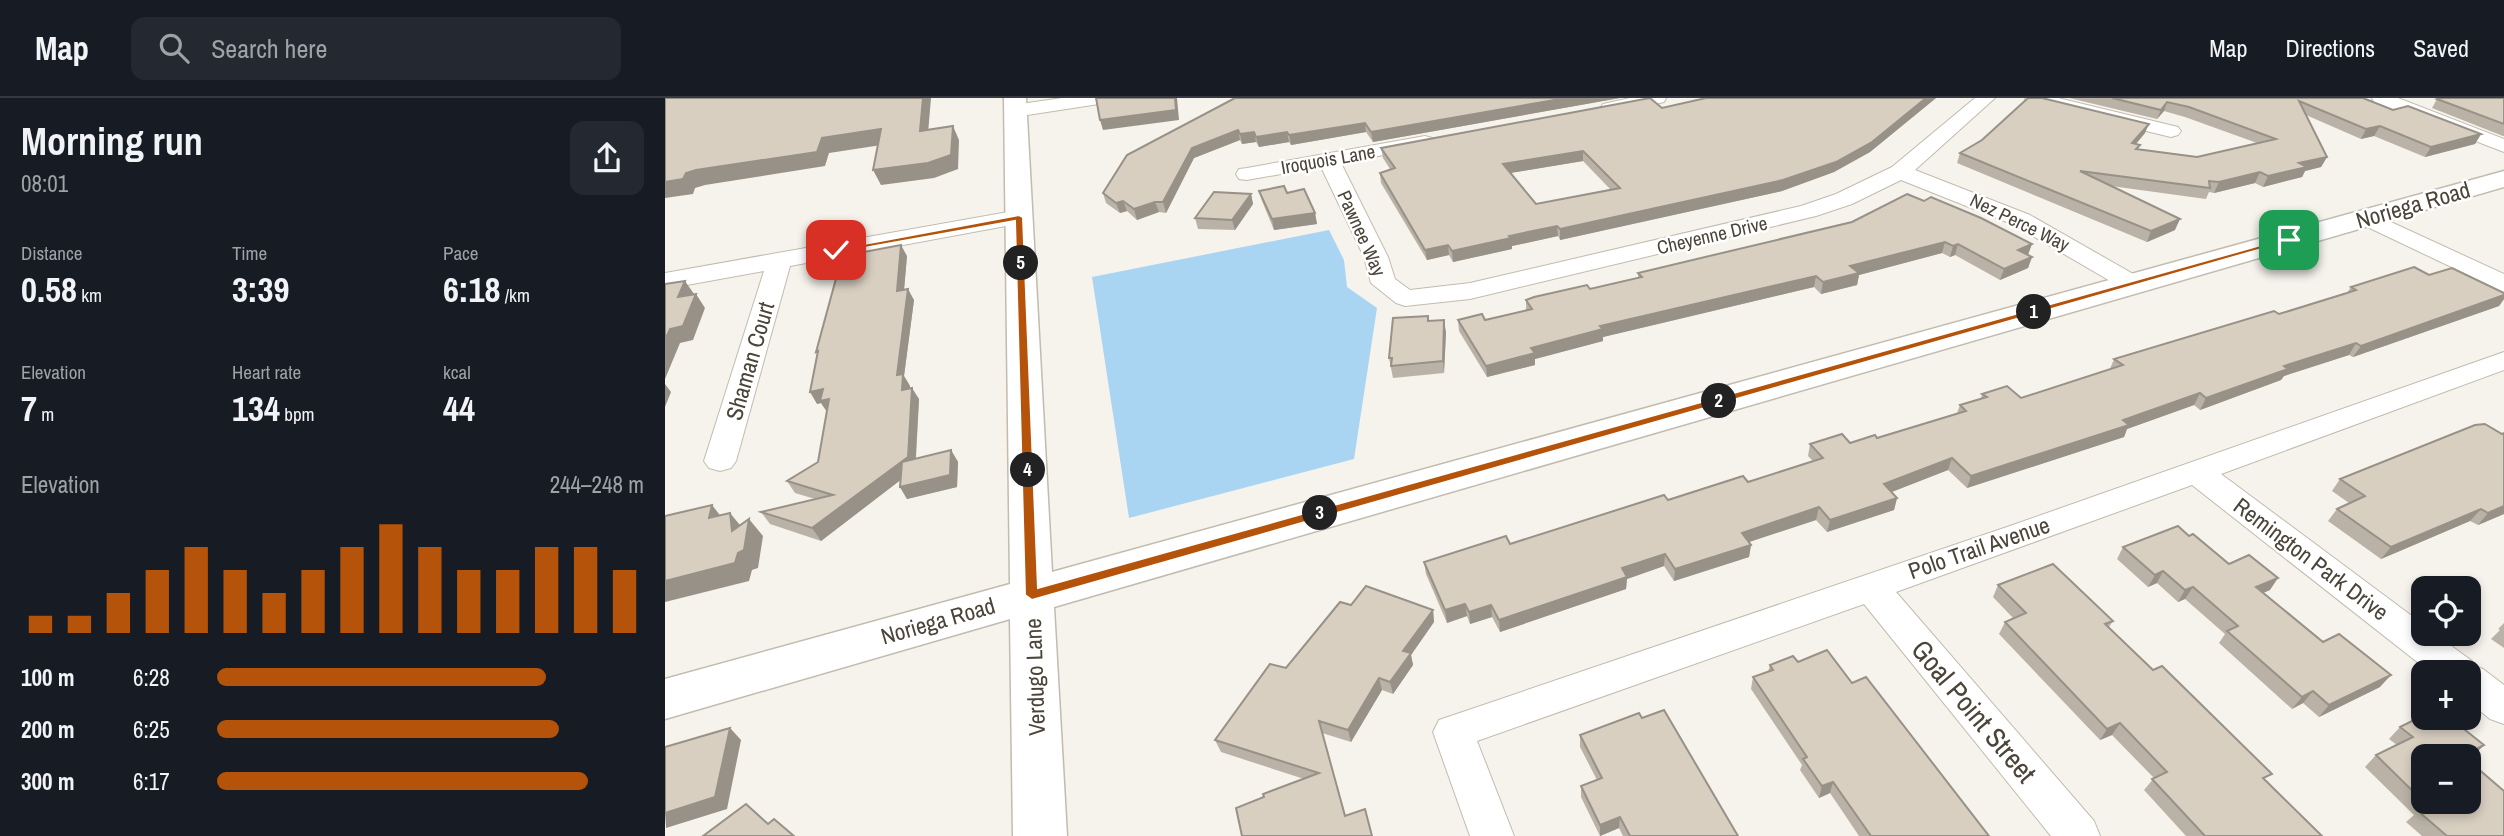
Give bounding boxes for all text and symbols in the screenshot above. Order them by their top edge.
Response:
search box [131,17,621,80]
text: Map [35,26,89,70]
icon: search [155,29,193,67]
text: Search here [211,31,327,66]
text: Map [2209,32,2247,64]
text: Directions [2285,32,2375,64]
text: Saved [2413,32,2469,64]
text: Morning run [21,116,203,167]
button: share [570,121,644,195]
street label: Iroquois Lane [1279,138,1377,180]
text: 08:01 [21,168,68,199]
street label: Noriega Road [2352,173,2474,236]
street label: Pawnee Way [1332,186,1393,280]
street label: Nez Perce Way [1966,187,2074,257]
street label: Cheyenne Drive [1654,210,1770,260]
pin [2259,210,2319,270]
pin [806,220,866,280]
icon: arrive [2270,221,2308,259]
icon: check [817,231,855,269]
text: Distance [21,240,82,266]
text: Time [232,240,267,266]
text: Pace [443,240,479,266]
pin: 5 [1003,246,1039,280]
text: 5 [1016,249,1025,275]
text: 0.58 [21,266,77,313]
text: 3:39 [232,266,289,313]
text: 6:18 [443,266,500,313]
text: km [77,282,102,308]
text: /km [500,282,530,308]
pin: 1 [2017,294,2051,330]
street label: Shaman Court [718,298,781,424]
text: 1 [2029,298,2038,324]
text: Elevation [21,359,86,385]
text: Heart rate [232,359,301,385]
text: kcal [443,359,471,385]
pin: 2 [1701,384,1737,418]
text: 7 [21,385,37,432]
text: 134 [232,385,280,432]
text: 44 [443,385,475,432]
text: 2 [1714,387,1723,413]
text: m [37,401,54,427]
text: bpm [280,401,315,427]
pin: 4 [1011,452,1045,488]
text: 4 [1023,456,1032,482]
text: Elevation [21,469,100,500]
text: 244–248 m [550,469,644,500]
street label: Remington Park Drive [2227,490,2395,627]
pin: 3 [1303,496,1337,530]
text: 3 [1315,499,1324,525]
street label: Polo Trail Avenue [1904,509,2054,586]
map controls [2411,576,2481,814]
button: locate [2411,576,2481,646]
street label: Noriega Road [877,589,999,652]
street label: Verdugo Lane [1017,618,1052,736]
street label: Goal Point Street [1903,631,2045,791]
button: + [2411,660,2481,730]
text: 100 m [21,662,74,693]
text: 6:28 [133,662,170,693]
text: 200 m [21,714,74,745]
text: 6:25 [133,714,170,745]
button: − [2411,744,2481,814]
text: 300 m [21,766,74,797]
text: 6:17 [133,766,170,797]

